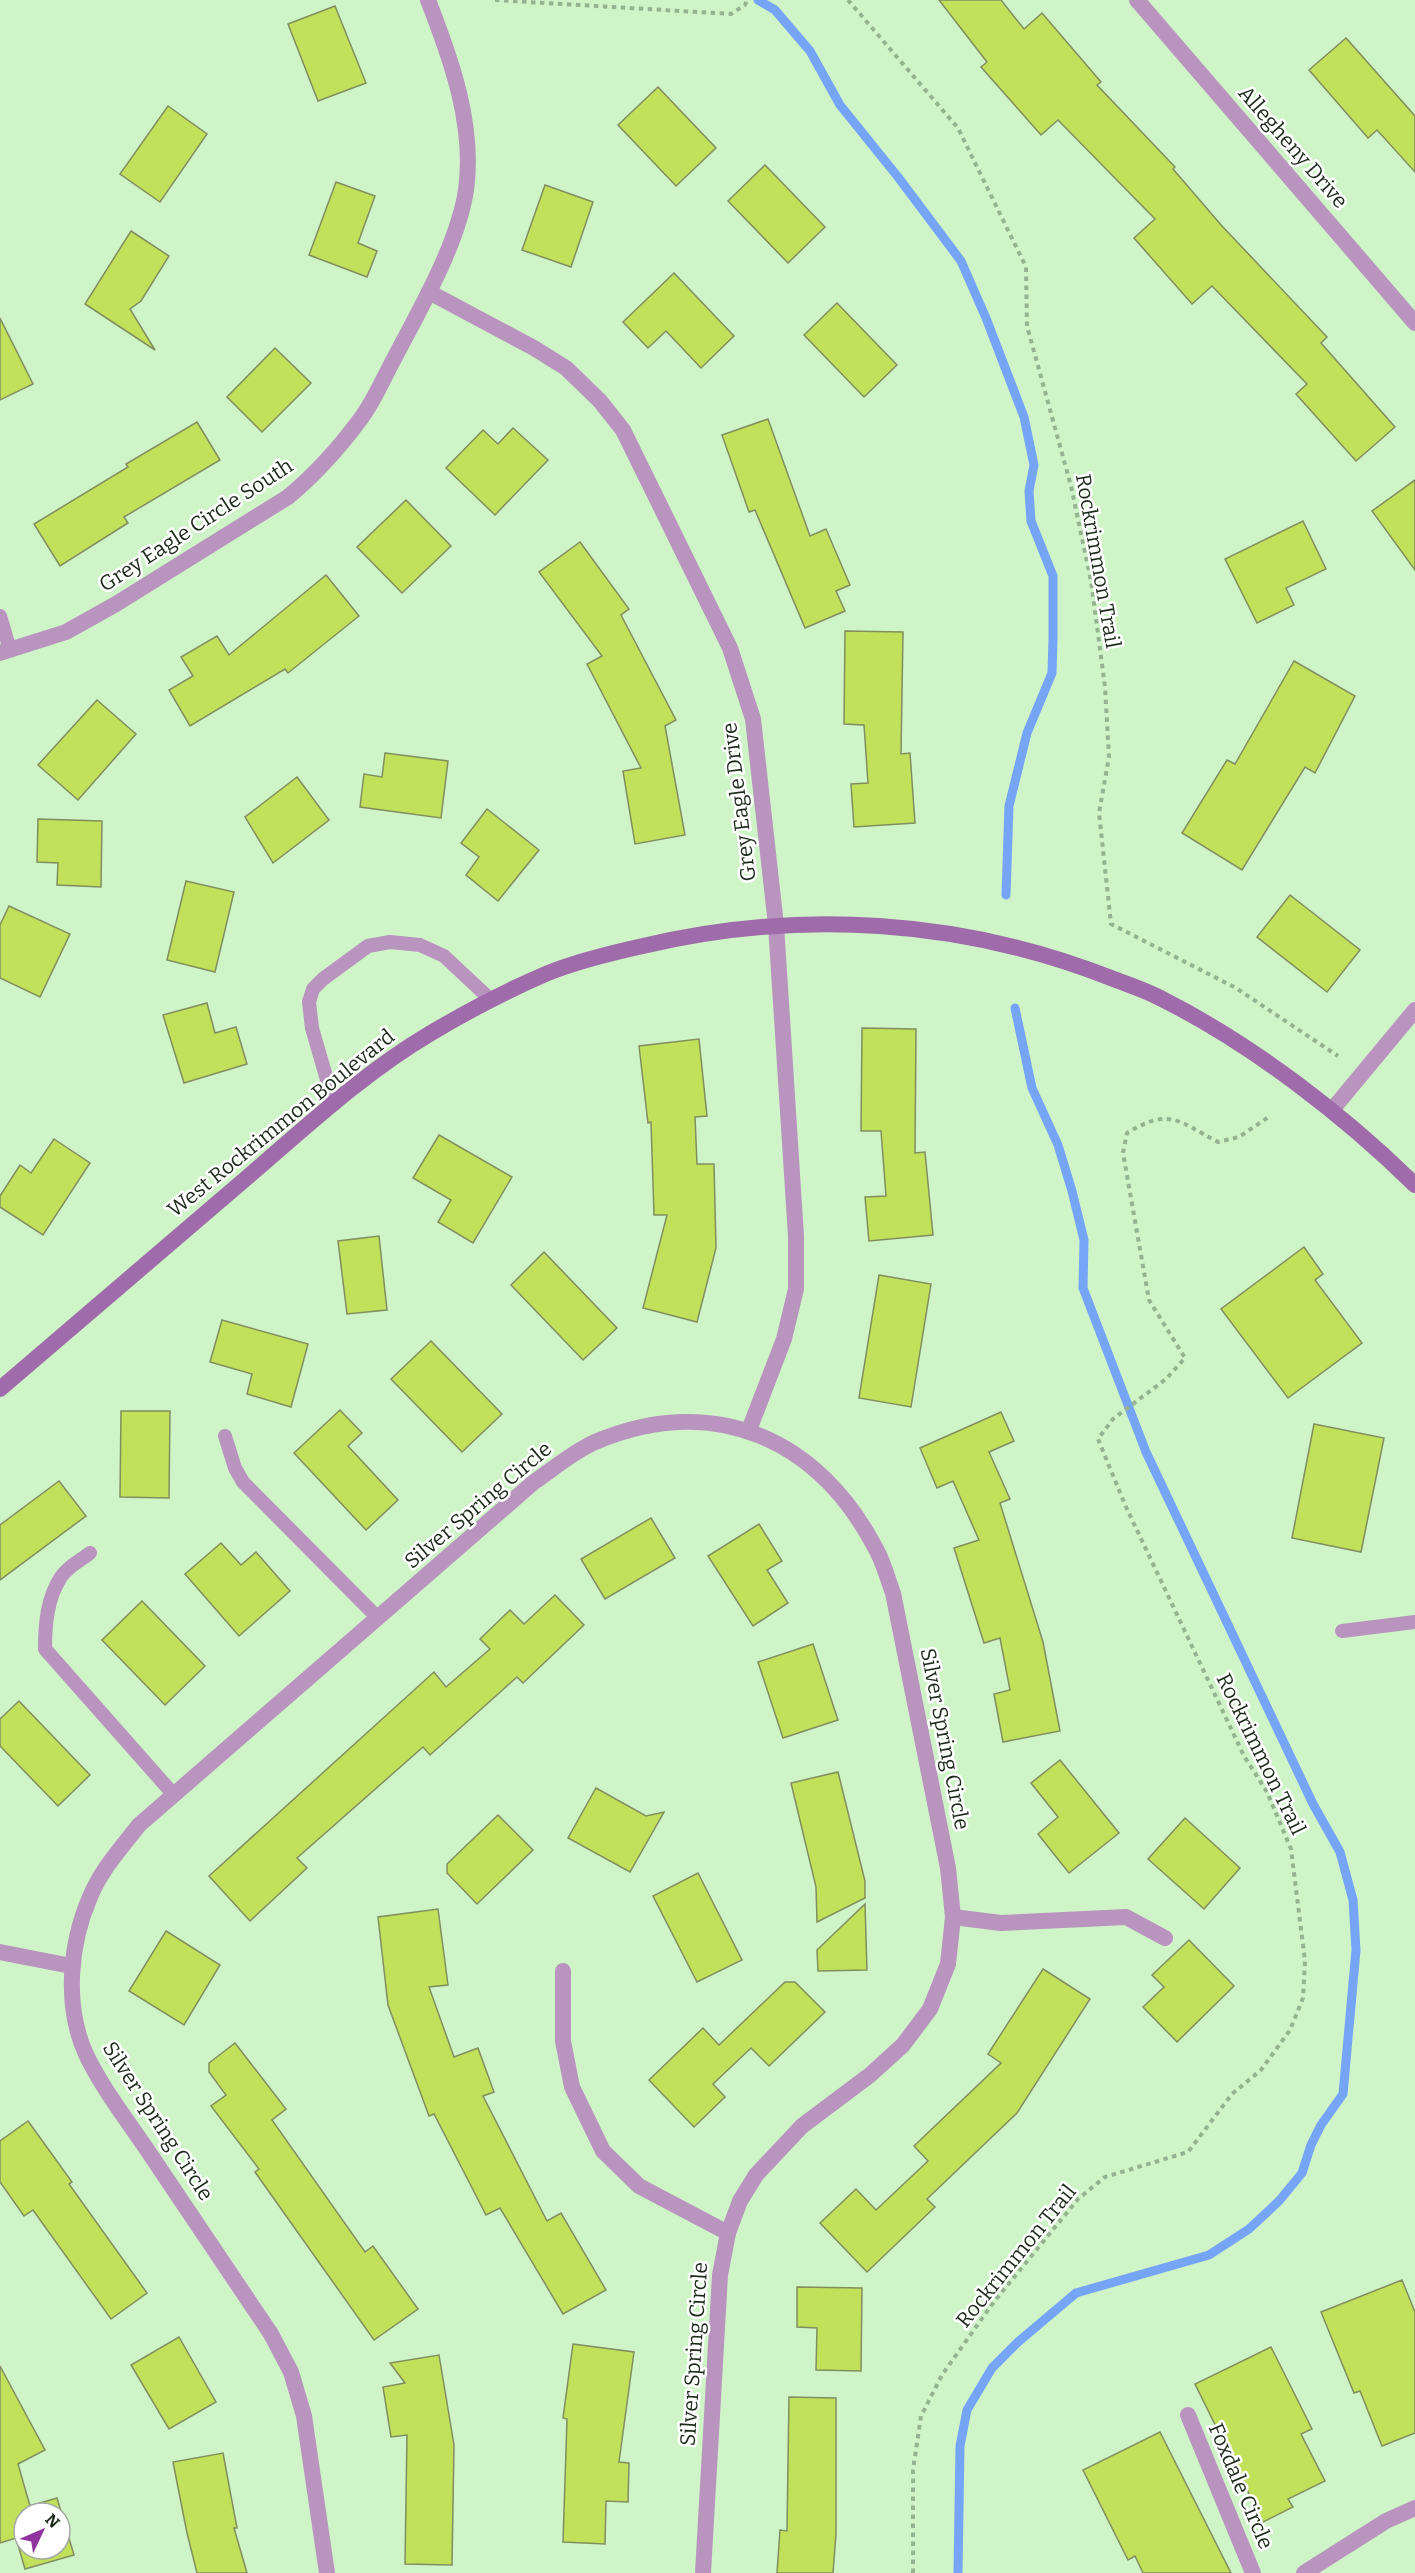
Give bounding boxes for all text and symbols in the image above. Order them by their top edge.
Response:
street label: Allegheny Drive [1233,80,1353,214]
street label: Grey Eagle Circle South [94,453,298,597]
street label: Rockrimmon Trail [1070,472,1126,650]
street label: Grey Eagle Drive [716,721,762,883]
street label: West Rockrimmon Boulevard [162,1023,400,1223]
street label: Silver Spring Circle [399,1436,557,1574]
street label: Silver Spring Circle [915,1646,975,1832]
street label: Rockrimmon Trail [1211,1669,1311,1839]
street label: Silver Spring Circle [97,2037,219,2205]
street label: Rockrimmon Trail [950,2179,1082,2333]
street label: Silver Spring Circle [675,2261,713,2447]
street label: Foxdale Circle [1203,2419,1279,2553]
north arrow [12,2501,72,2561]
text: N [41,2510,64,2532]

